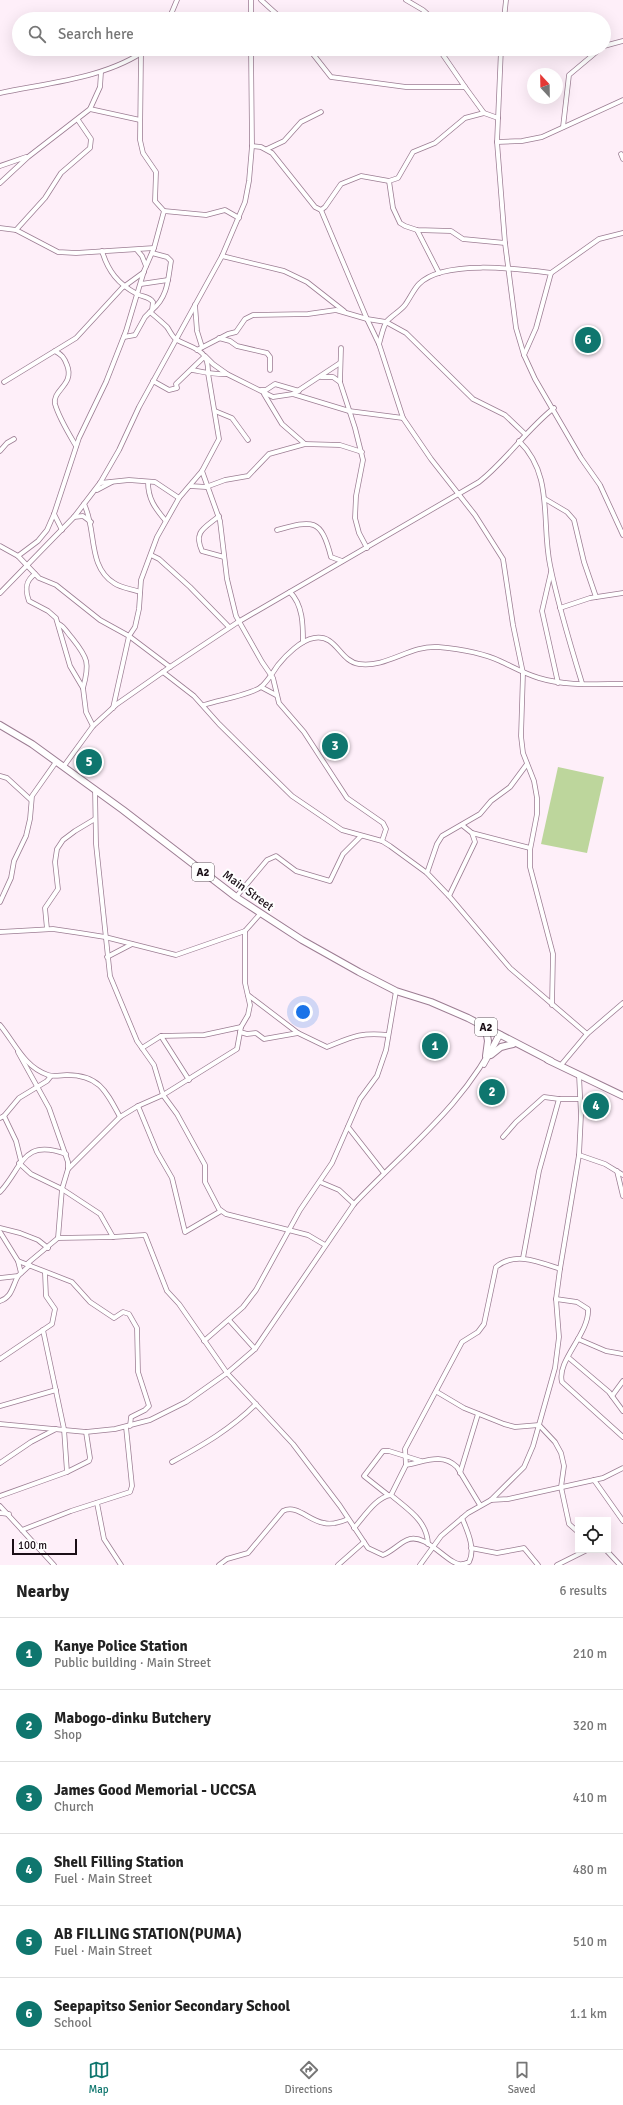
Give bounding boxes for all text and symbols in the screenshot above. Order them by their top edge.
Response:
search box [12,12,611,56]
icon: search [26,23,48,45]
text: Search here [58,25,134,43]
north arrow [527,68,563,104]
pin: 6 [575,325,601,355]
pin: 3 [322,731,348,761]
pin: 5 [76,747,102,777]
road number: A2 [192,863,214,881]
street label: Main Street [220,867,276,915]
your location [293,1002,313,1022]
road number: A2 [475,1018,497,1036]
pin: 1 [422,1031,448,1061]
pin: 2 [479,1077,505,1107]
pin: 4 [583,1091,609,1121]
map controls [575,1517,611,1553]
button: locate [575,1517,611,1553]
scale bar [12,1537,77,1556]
text: 100 m [18,1539,47,1552]
text: Nearby [16,1581,69,1602]
text: 6 results [559,1583,607,1599]
text: Kanye Police Station [54,1637,188,1655]
text: 1 [25,1646,33,1662]
text: 210 m [573,1646,607,1662]
text: Public building · Main Street [54,1655,211,1671]
text: Mabogo-dinku Butchery [54,1709,211,1727]
text: 2 [25,1718,33,1734]
text: 320 m [573,1718,607,1734]
text: Shop [54,1727,82,1743]
text: James Good Memorial - UCCSA [54,1781,256,1799]
text: 3 [25,1790,33,1806]
text: 410 m [573,1790,607,1806]
text: Church [54,1799,94,1815]
text: Shell Filling Station [54,1853,184,1871]
text: 4 [25,1862,33,1878]
text: 480 m [573,1862,607,1878]
text: Fuel · Main Street [54,1871,152,1887]
text: AB FILLING STATION(PUMA) [54,1925,242,1943]
text: 5 [25,1934,33,1950]
text: 510 m [573,1934,607,1950]
text: Fuel · Main Street [54,1943,152,1959]
text: Seepapitso Senior Secondary School [54,1997,290,2015]
text: 6 [25,2006,33,2022]
text: 1.1 km [570,2006,607,2022]
text: School [54,2015,92,2031]
tab: Map [88,2059,110,2096]
tab: Directions [285,2059,333,2096]
tab: Saved [508,2059,535,2096]

